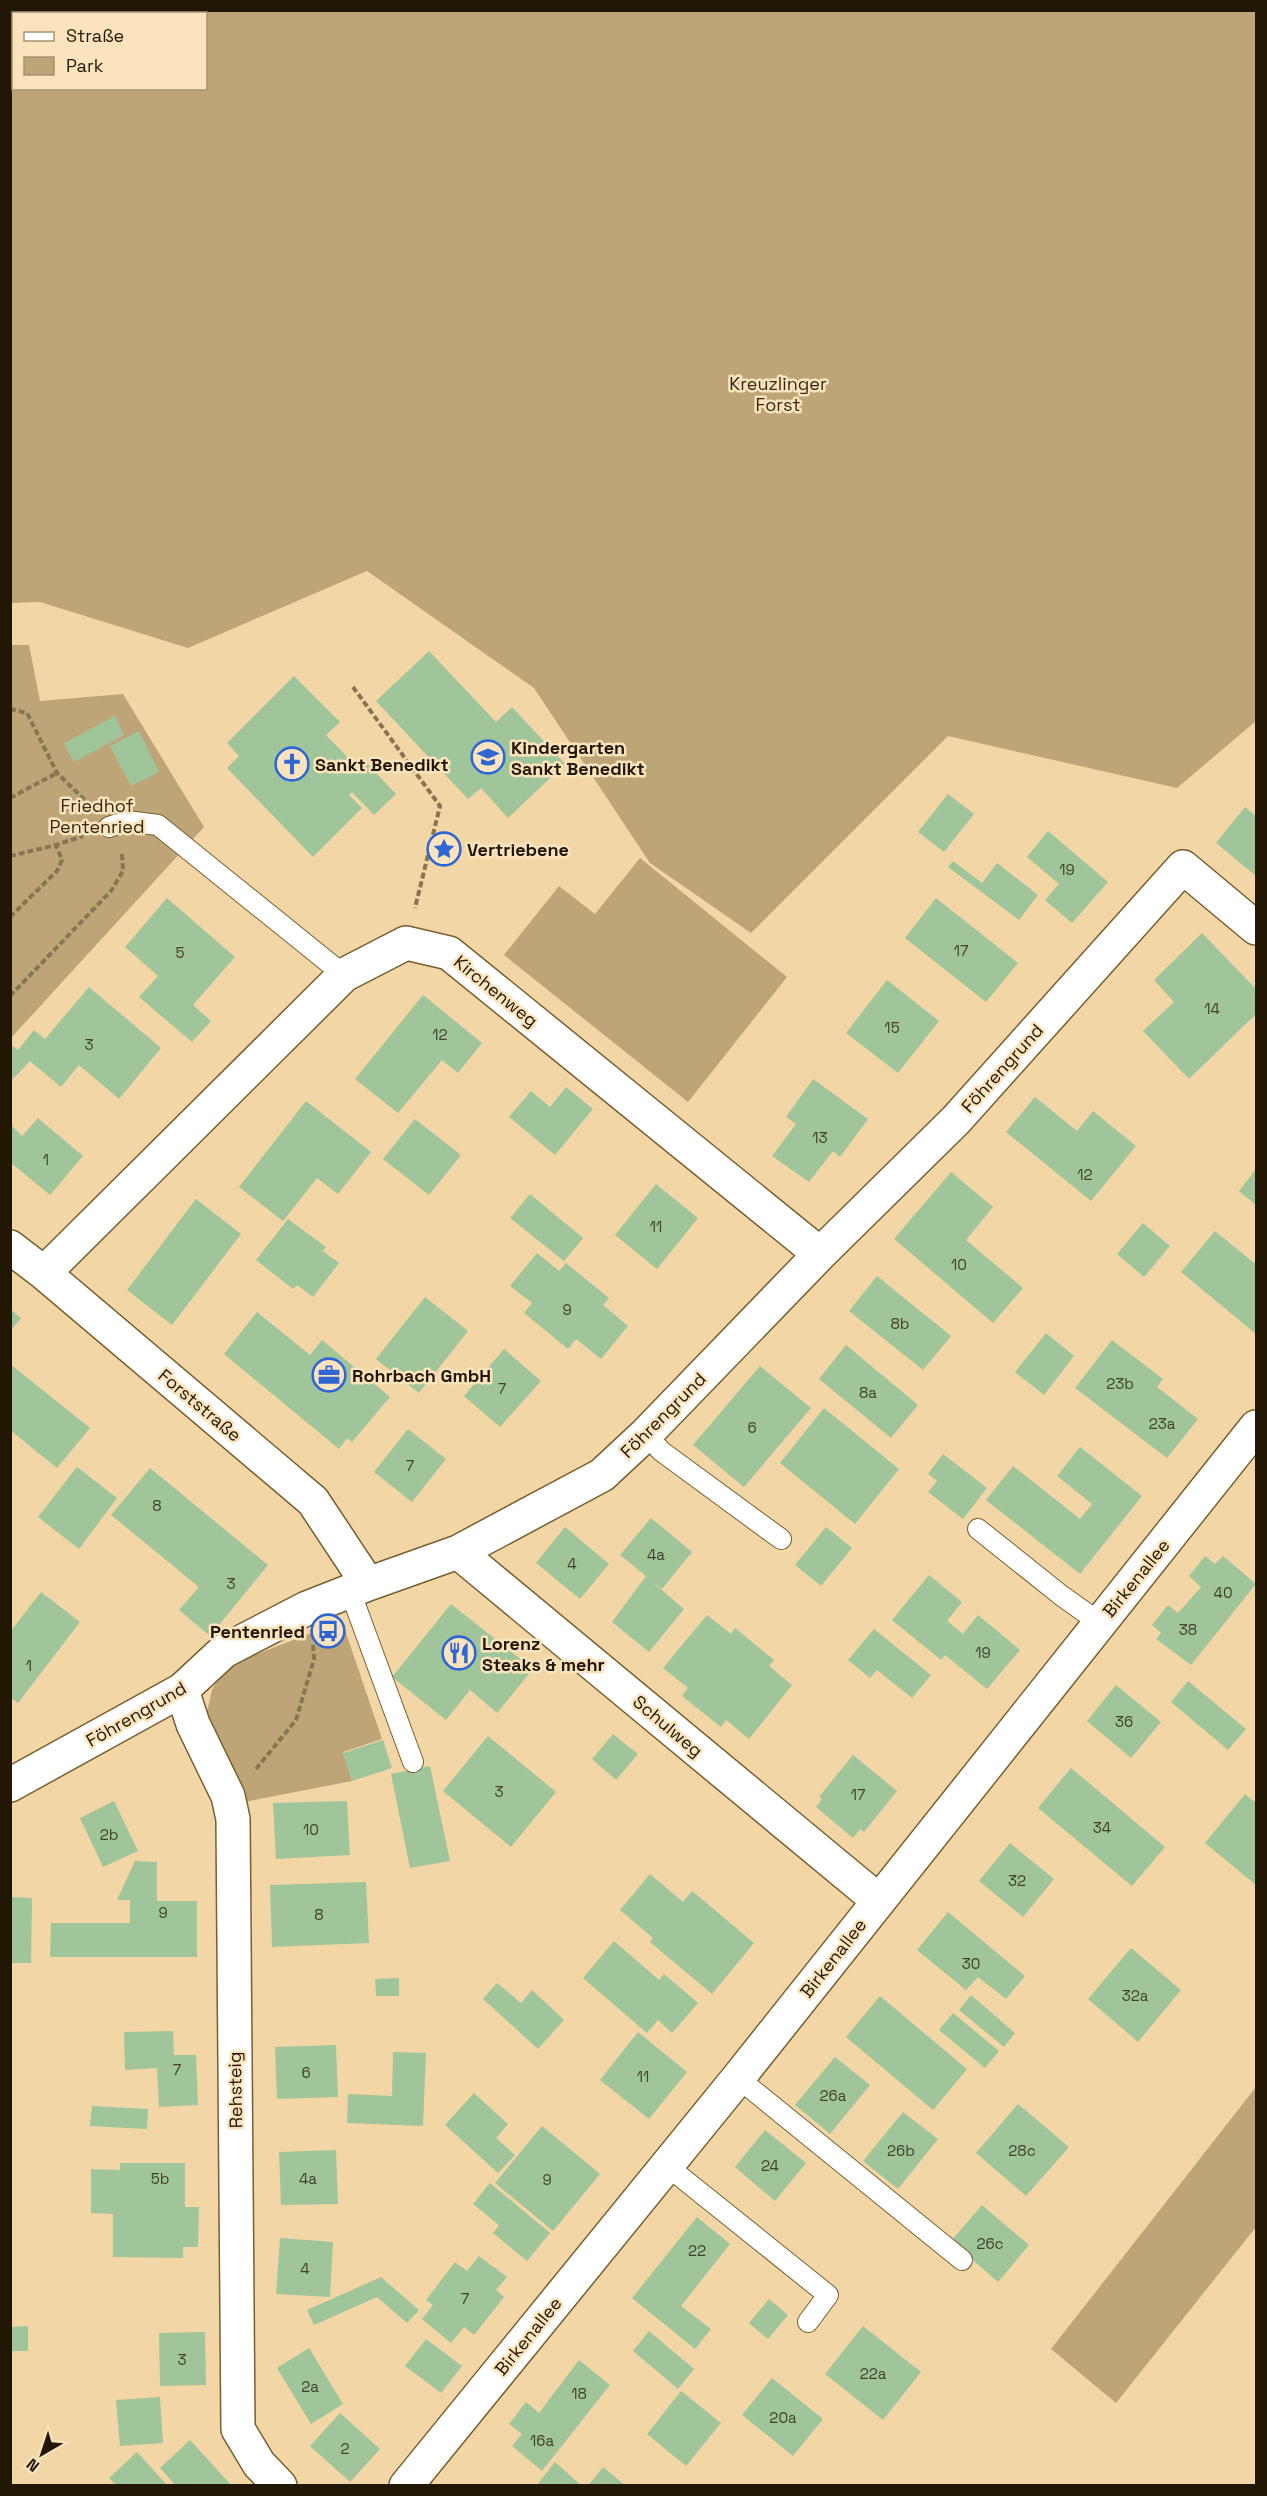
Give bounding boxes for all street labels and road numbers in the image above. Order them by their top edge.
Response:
street label: Kirchenweg [449,950,543,1032]
street label: Föhrengrund [956,1019,1048,1117]
street label: Forststraße [154,1364,246,1446]
street label: Föhrengrund [615,1367,711,1463]
street label: Birkenallee [1097,1534,1175,1622]
street label: Föhrengrund [82,1676,190,1752]
street label: Schulweg [628,1690,708,1762]
street label: Birkenallee [795,1914,871,2002]
street label: Rehsteig [223,2051,247,2129]
street label: Birkenallee [489,2292,567,2380]

